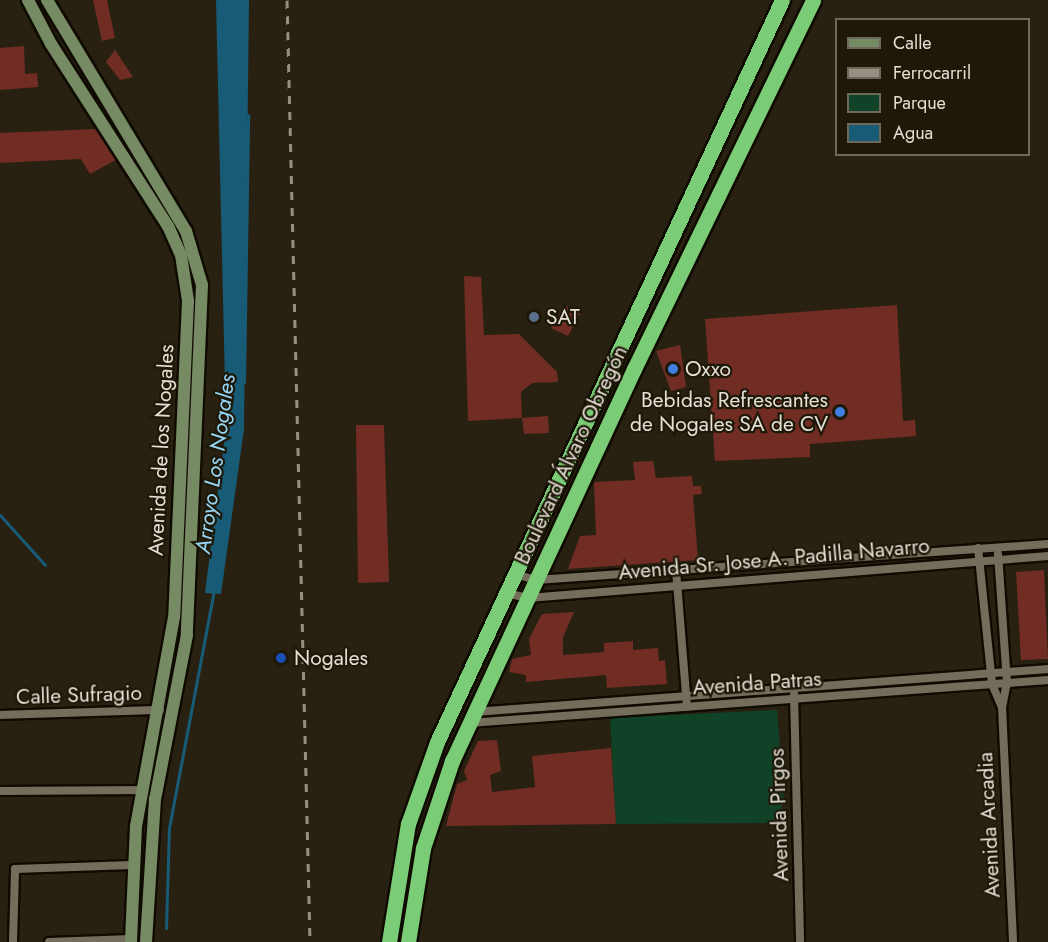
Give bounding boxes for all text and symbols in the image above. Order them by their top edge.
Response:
legend [835,18,1030,156]
text: Calle [893,30,932,56]
text: Ferrocarril [893,60,971,86]
text: Parque [893,90,946,116]
text: Agua [893,120,933,146]
place label: SAT [546,304,580,330]
marker: SAT [527,310,541,324]
street label: Boulevard Álvaro Obregón [509,342,633,568]
street label: Avenida de los Nogales [143,344,179,556]
place label: Oxxo [685,356,731,382]
marker: Oxxo [666,362,680,376]
water label: Arroyo Los Nogales [189,373,241,555]
place label: Bebidas Refrescantes de Nogales SA de CV [630,387,828,437]
marker: Bebidas Refrescantes de Nogales SA de CV [833,405,847,419]
street label: Avenida Sr. Jose A. Padilla Navarro [617,533,931,585]
place label: Nogales [294,645,368,671]
marker: Nogales [272,649,290,667]
street label: Avenida Patras [692,666,822,700]
street label: Calle Sufragio [16,680,142,710]
street label: Avenida Pirgos [764,748,794,882]
street label: Avenida Arcadia [973,752,1005,898]

